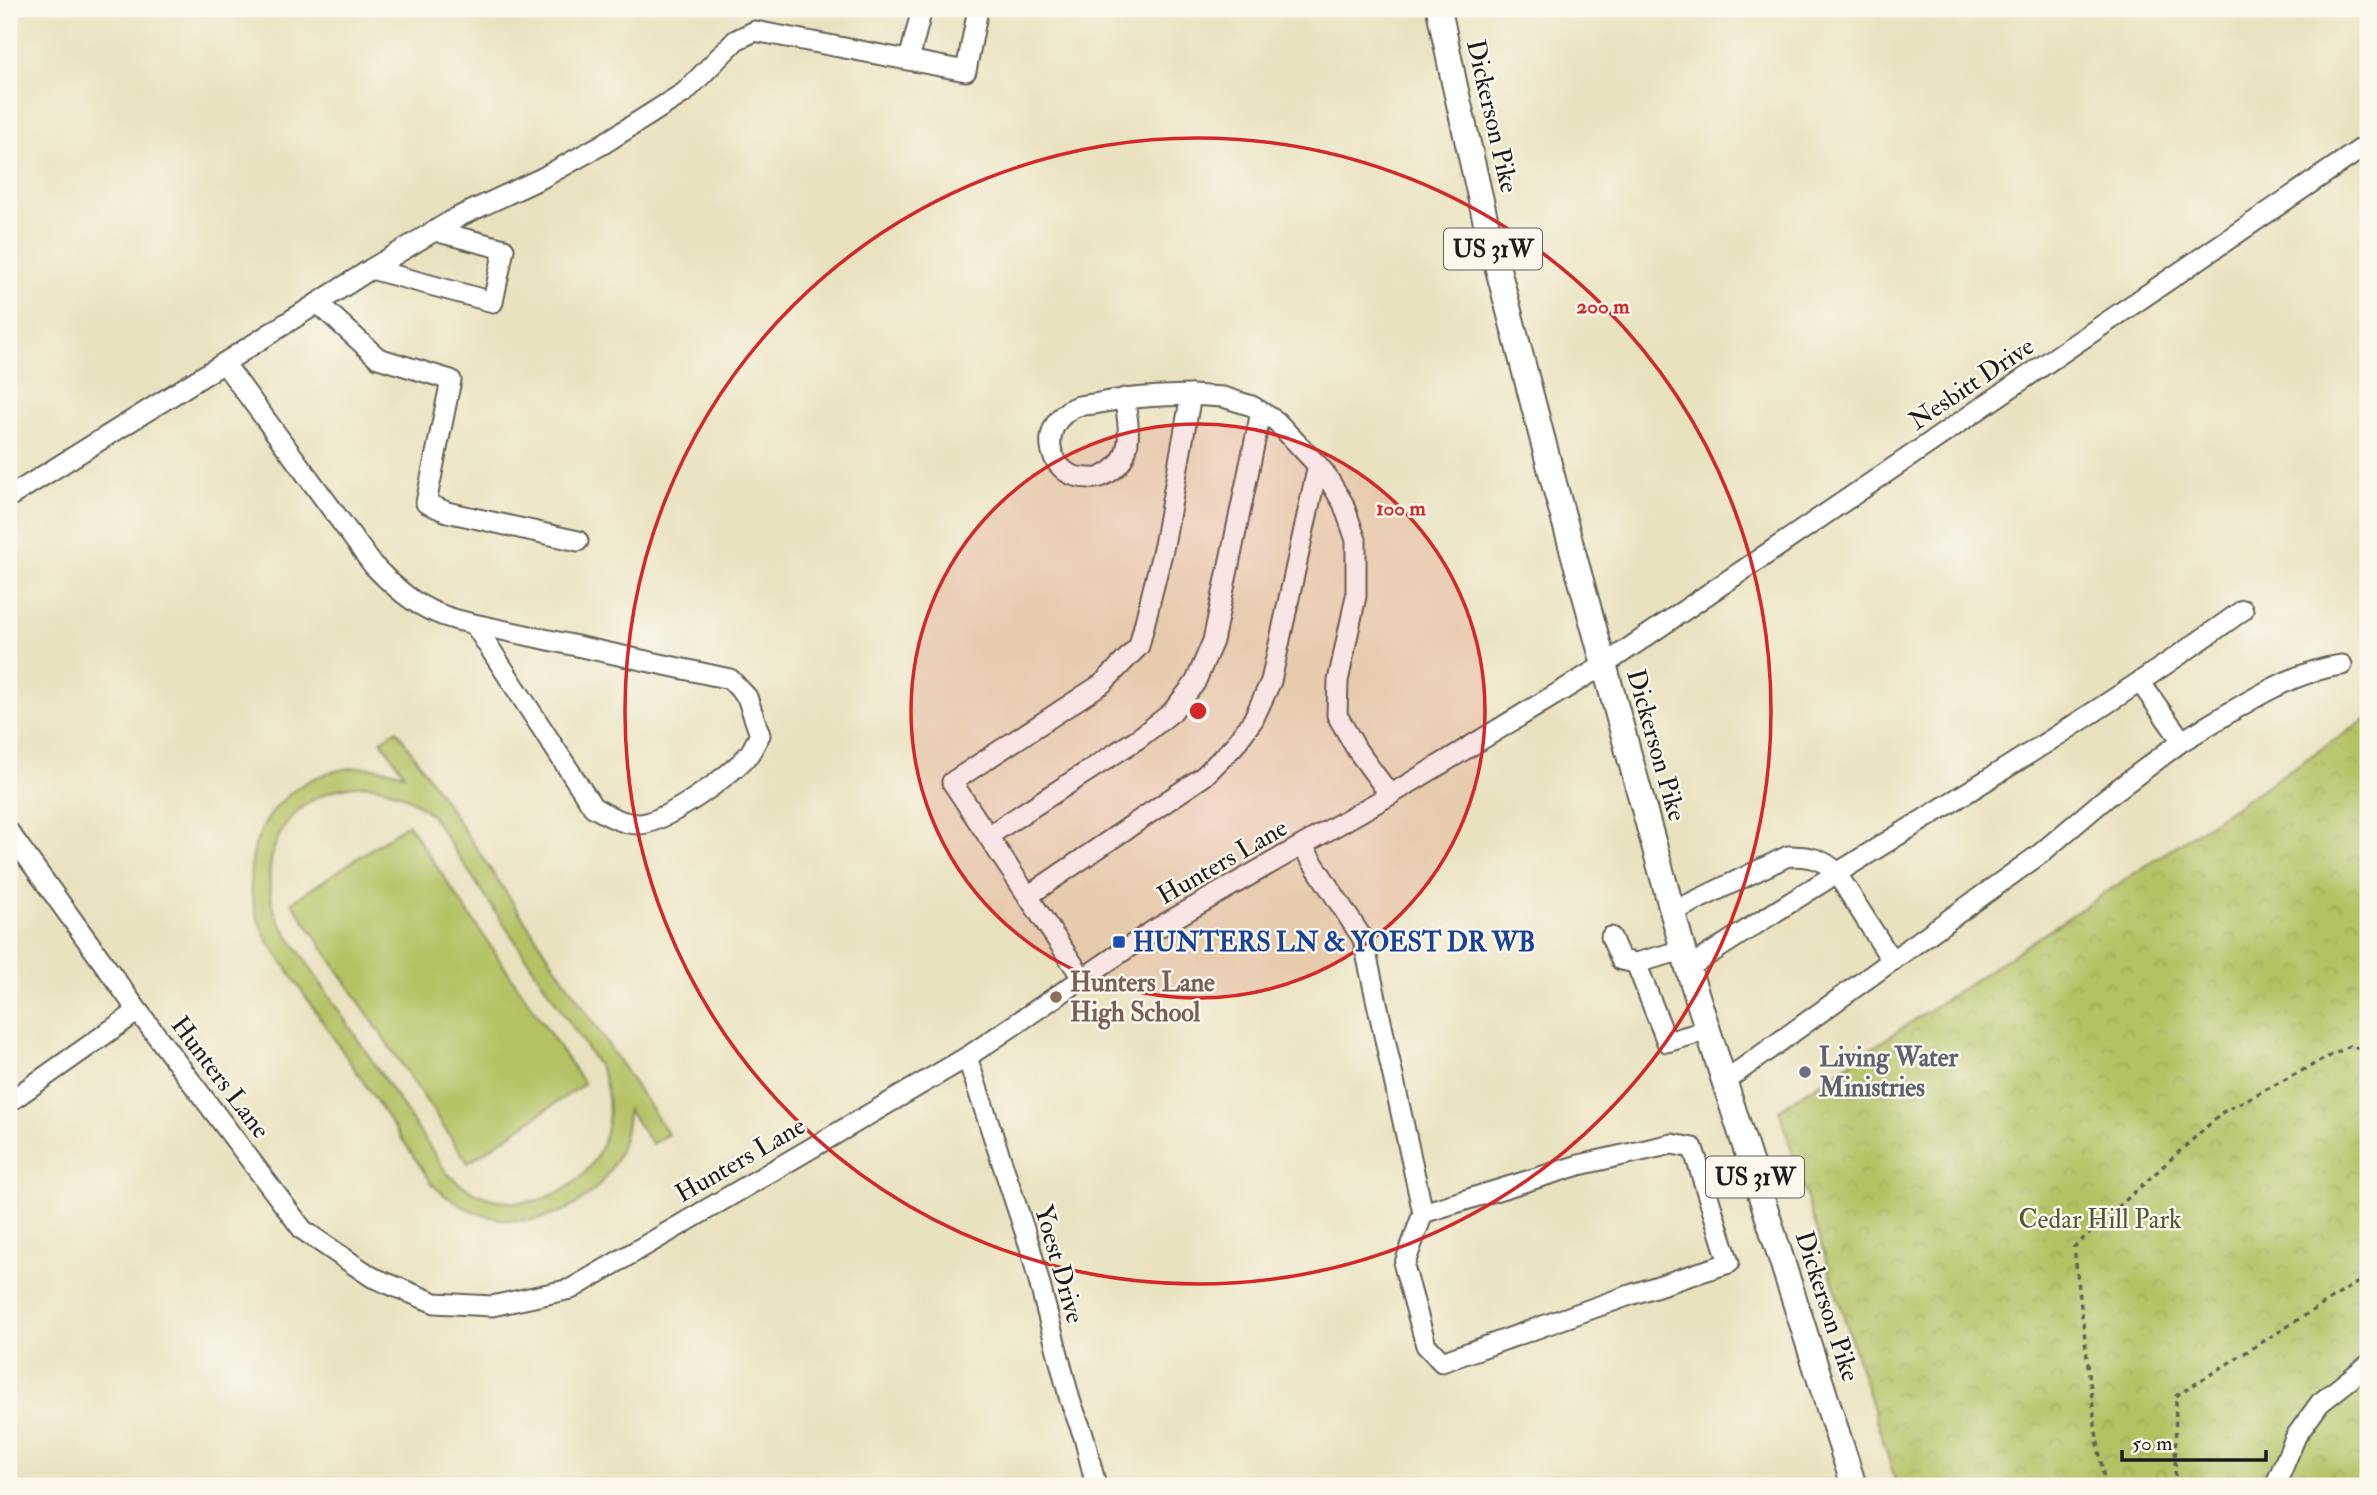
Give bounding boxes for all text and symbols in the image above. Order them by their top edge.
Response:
street label: Dickerson Pike [1459,36,1525,196]
road number: US 31W [1444,228,1542,270]
text: 200 m [1577,293,1630,320]
street label: Nesbitt Drive [1903,330,2040,437]
text: 100 m [1376,495,1427,522]
street label: Dickerson Pike [1619,666,1693,825]
centre of rings [1186,699,1210,723]
street label: Hunters Lane [1152,812,1293,912]
place label: HUNTERS LN & YOEST DR WB [1133,927,1535,959]
marker: HUNTERS LN & YOEST DR WB [1111,934,1127,950]
place label: Hunters Lane High School [1070,967,1215,1030]
marker: Hunters Lane High School [1048,989,1064,1005]
street label: Hunters Lane [164,1010,277,1145]
place label: Living Water Ministries [1818,1042,1959,1104]
marker: Living Water Ministries [1797,1064,1813,1080]
street label: Hunters Lane [670,1110,811,1210]
road number: US 31W [1706,1156,1804,1198]
street label: Yoest Drive [1027,1202,1091,1327]
park label: Cedar Hill Park [2019,1204,2182,1236]
street label: Dickerson Pike [1788,1227,1866,1386]
scale bar [2122,1418,2265,1462]
text: 50 m [2132,1430,2173,1457]

